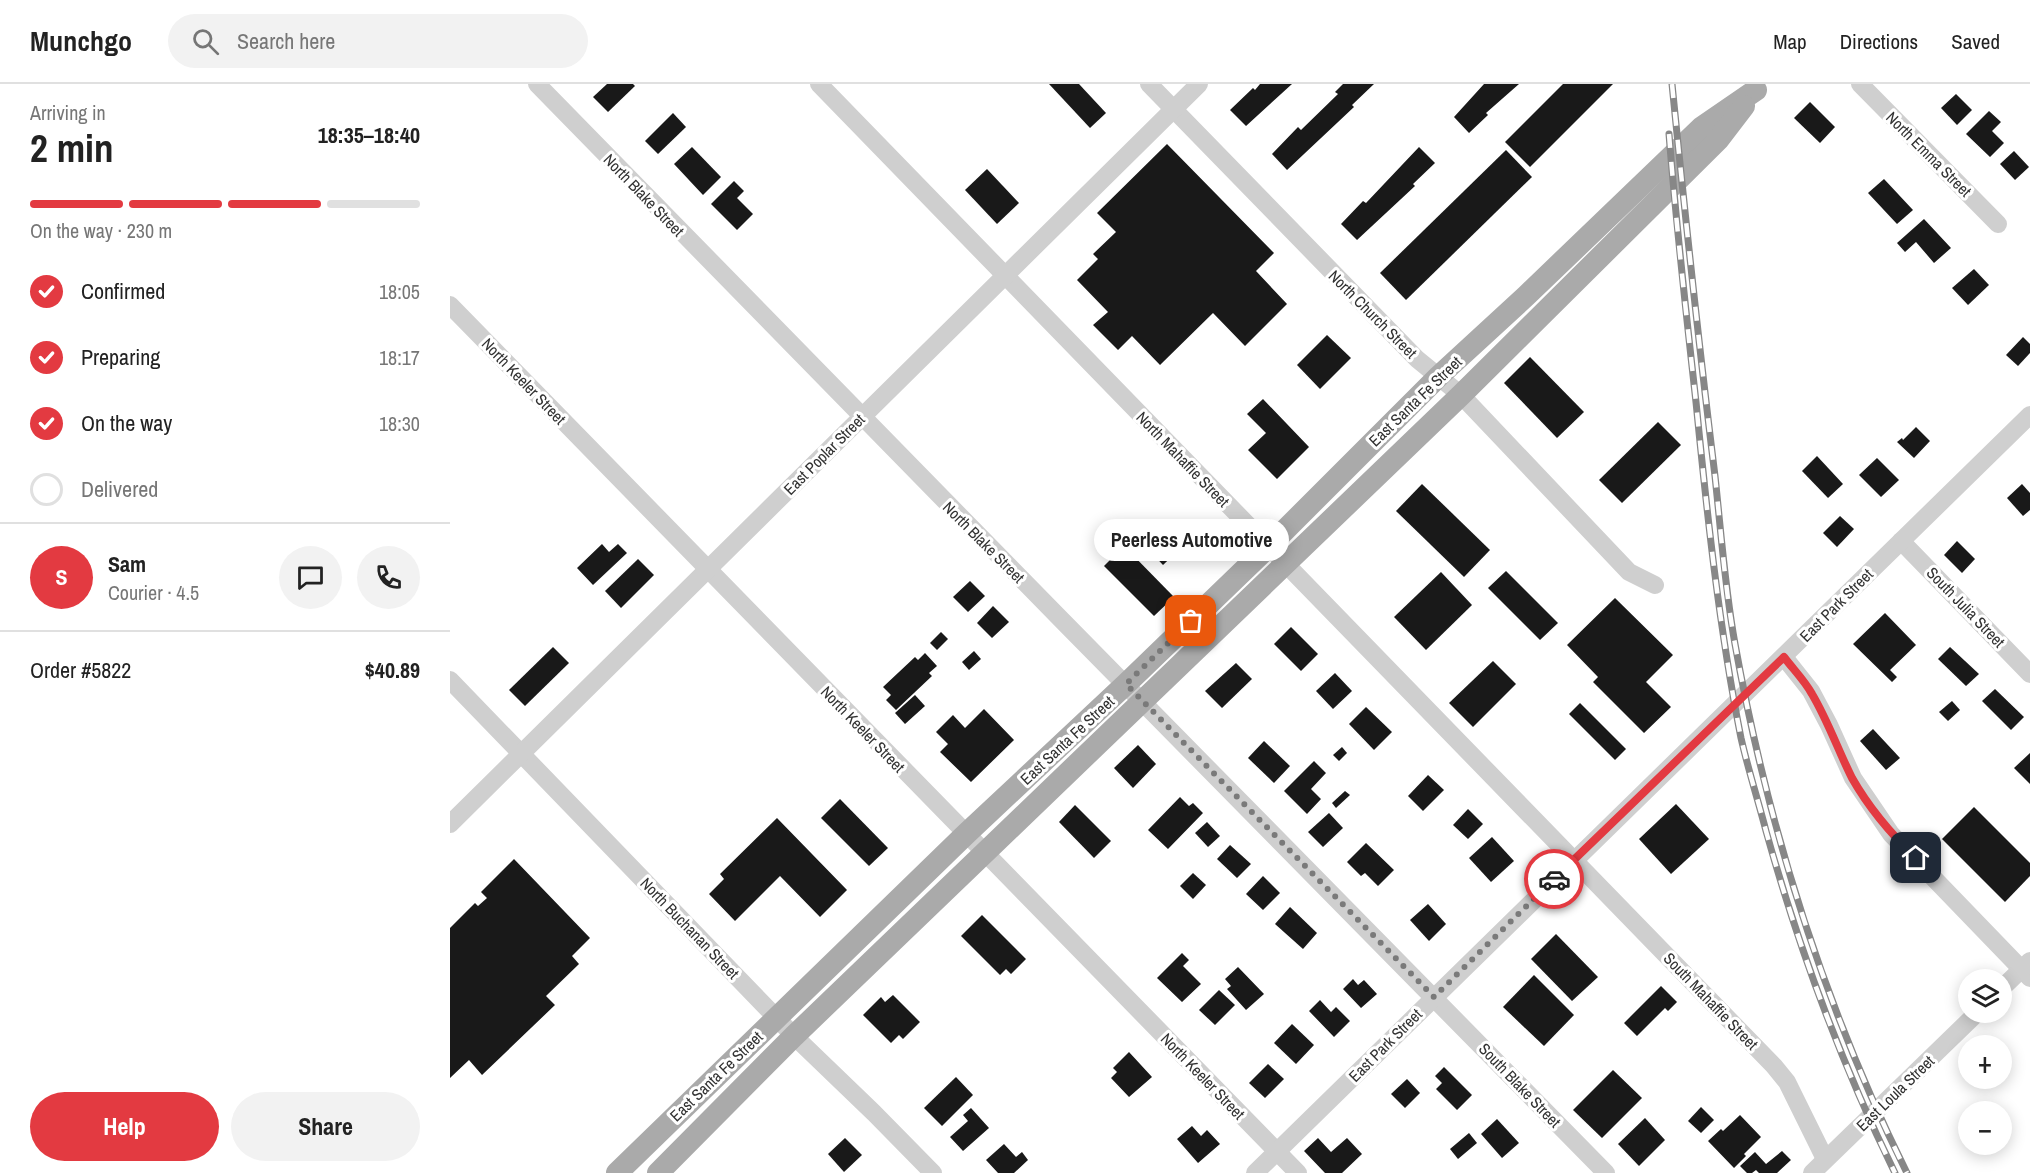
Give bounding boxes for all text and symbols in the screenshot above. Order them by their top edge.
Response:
search box [168,14,588,68]
text: Munchgo [30,22,132,60]
icon: search [189,25,222,58]
text: Search here [237,26,335,56]
text: Map [1773,27,1807,56]
text: Directions [1840,27,1918,56]
text: Saved [1951,27,2000,56]
text: Arriving in [30,99,106,126]
street label: North Emma Street [1882,107,1977,202]
text: 18:35–18:40 [318,120,420,150]
text: 2 min [30,122,114,174]
street label: North Blake Street [599,149,689,241]
text: On the way · 230 m [30,217,172,244]
street label: North Church Street [1324,265,1422,363]
icon: check [30,275,63,308]
text: Confirmed [81,276,165,306]
text: 18:05 [379,278,420,305]
street label: North Keeler Street [477,333,571,429]
icon: check [30,341,63,374]
text: Preparing [81,342,160,372]
text: 18:17 [379,344,420,371]
street label: East Santa Fe Street [1364,351,1466,451]
street label: North Mahaffie Street [1132,406,1235,512]
icon: check [30,407,63,440]
text: On the way [81,408,172,438]
street label: East Poplar Street [779,408,870,499]
text: 18:30 [379,410,420,437]
text: Delivered [81,474,158,504]
street label: North Blake Street [938,496,1030,588]
callout: Peerless Automotive [1094,519,1288,561]
text: Peerless Automotive [1111,526,1272,553]
button: chat [279,546,342,609]
button: phone [357,546,420,609]
text: Sam [108,549,146,579]
text: S [55,562,68,592]
street label: South Julia Street [1922,562,2010,652]
street label: East Park Street [1794,563,1878,647]
text: Courier · 4.5 [108,579,199,606]
pin [1165,595,1216,646]
icon: bag [1174,604,1207,637]
text: Order #5822 [30,655,131,685]
text: $40.89 [365,655,420,685]
street label: North Keeler Street [816,681,910,777]
street label: East Santa Fe Street [1015,690,1119,789]
pin [1890,832,1941,883]
icon: home [1899,841,1932,874]
courier [1524,849,1584,909]
icon: car [1538,863,1571,896]
street label: North Buchanan Street [636,872,745,984]
street label: South Mahaffie Street [1659,948,1763,1055]
map controls [1958,969,2012,1155]
button: layers [1958,969,2012,1023]
street label: East Park Street [1343,1003,1427,1087]
street label: East Santa Fe Street [665,1026,767,1126]
street label: North Keeler Street [1156,1028,1250,1124]
button: + [1958,1035,2012,1089]
street label: South Blake Street [1474,1038,1566,1132]
street label: East Loula Street [1851,1050,1939,1136]
button: Help [30,1092,219,1161]
button: Share [231,1092,420,1161]
button: − [1958,1101,2012,1155]

